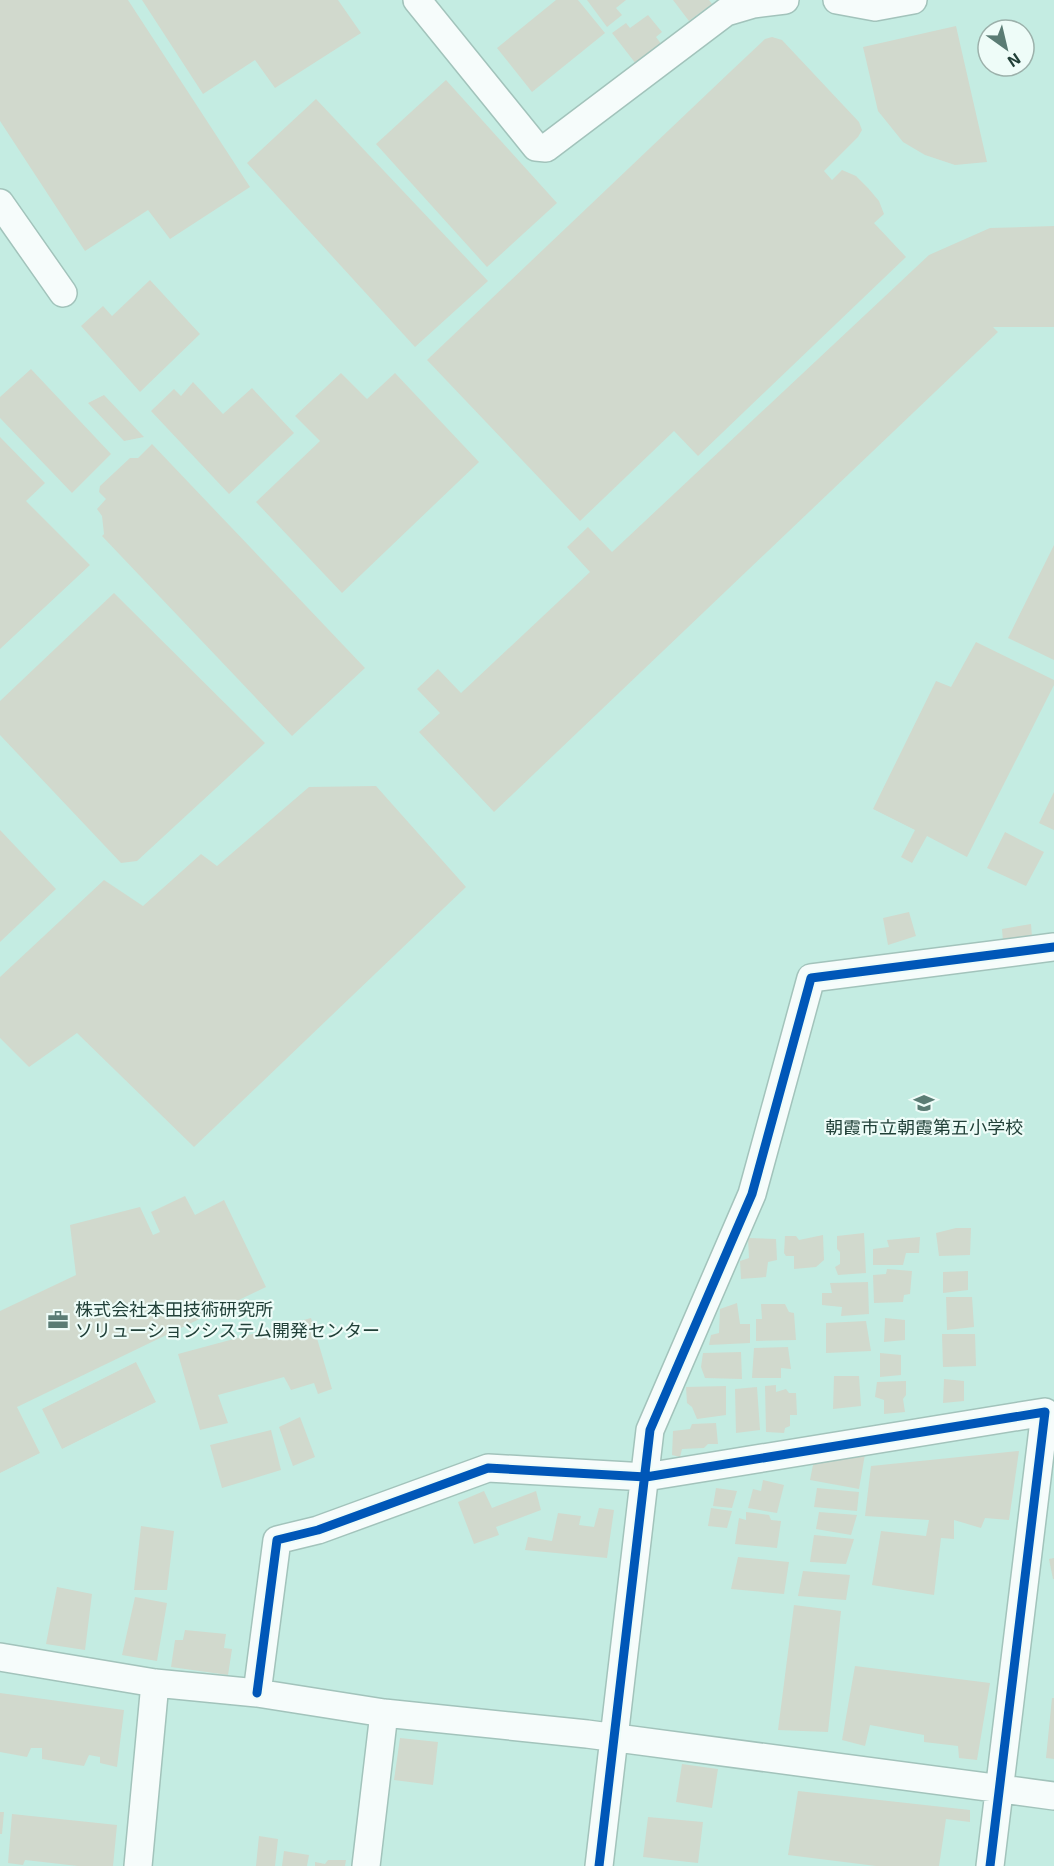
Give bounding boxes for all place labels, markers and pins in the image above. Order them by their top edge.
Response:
school or university icon: 朝霞市立朝霞第五小学校 [912,1091,936,1115]
place label: 朝霞市立朝霞第五小学校 [825,1116,1023,1138]
place label: 株式会社本田技術研究所 ソリューションシステム開発センター [75,1298,380,1341]
office icon: 株式会社本田技術研究所 ソリューションシステム開発センター [46,1308,70,1332]

